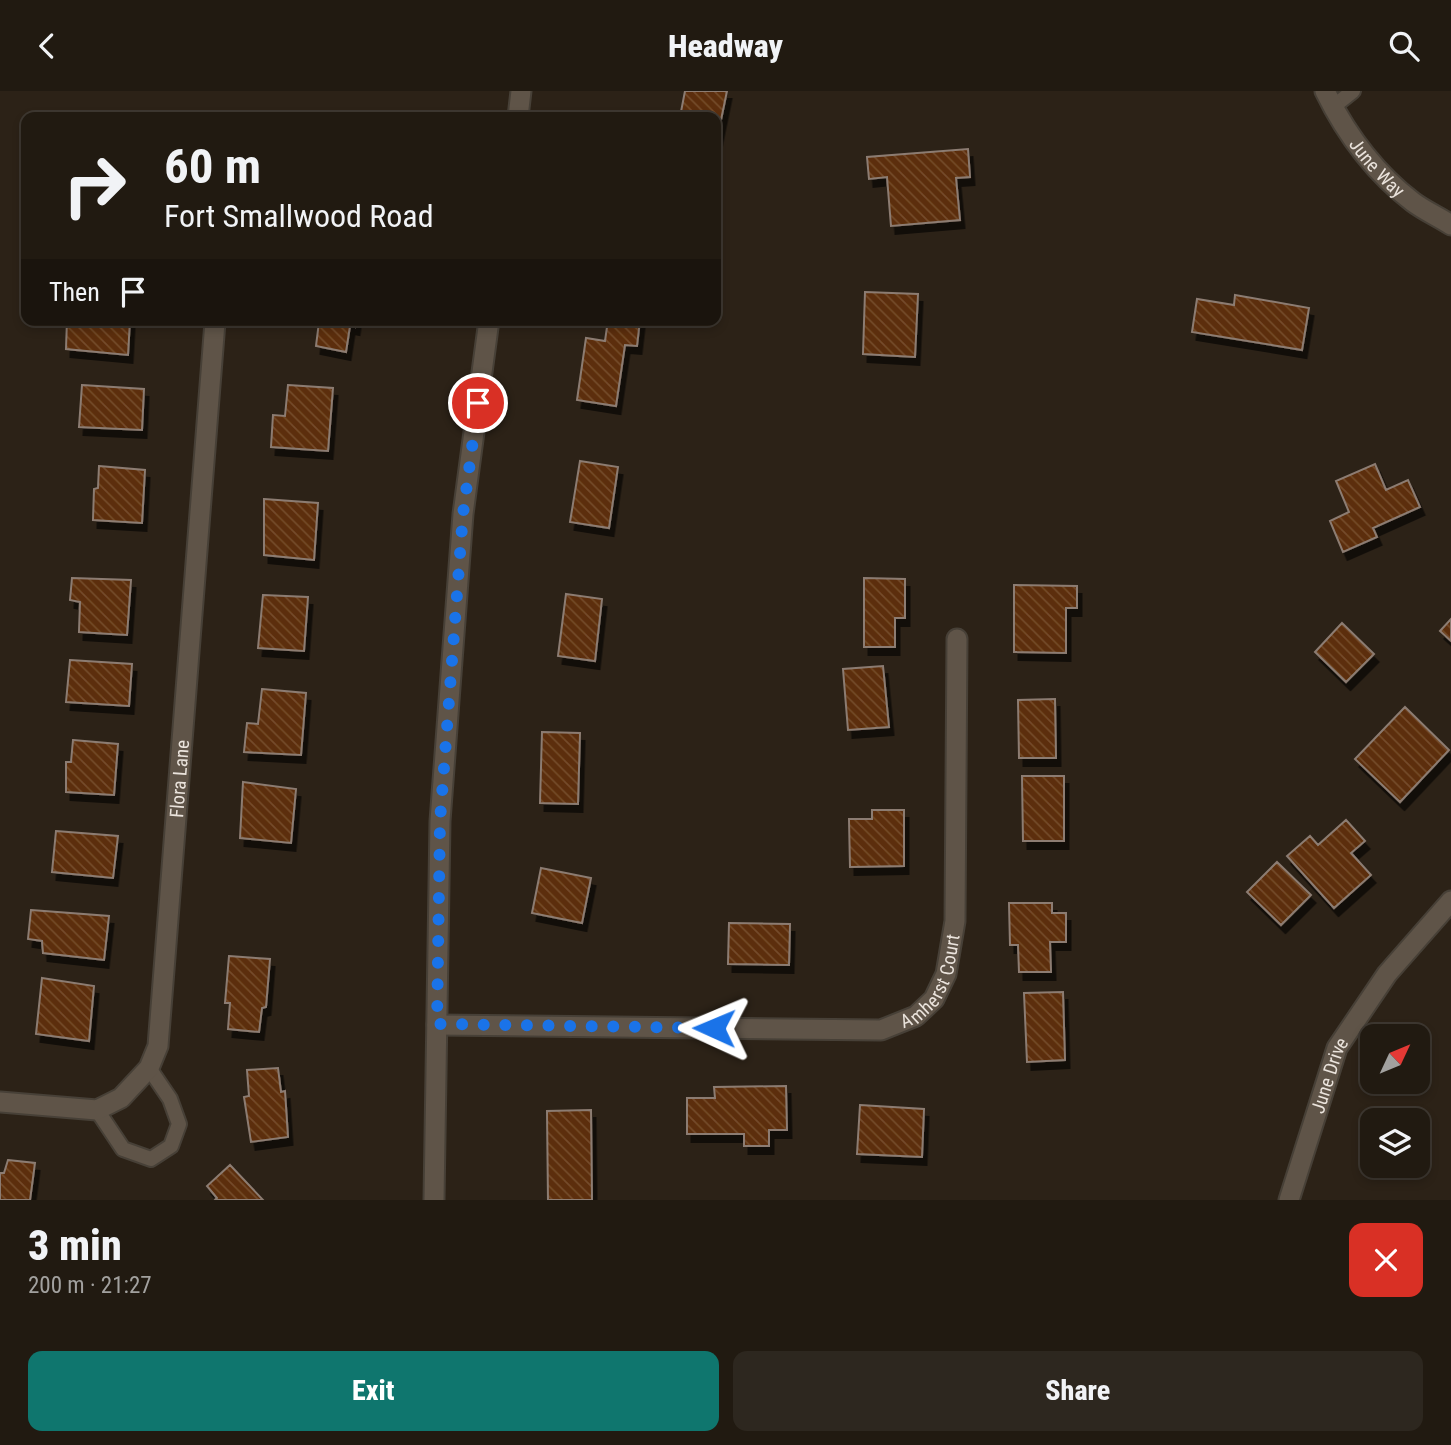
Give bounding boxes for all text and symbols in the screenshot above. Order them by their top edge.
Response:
icon: back [28,27,66,65]
text: Headway [668,27,783,65]
icon: search [1385,27,1423,65]
street label: June Way [1344,134,1409,202]
text: 60 m [164,138,261,195]
icon: right [49,140,140,231]
text: Fort Smallwood Road [164,197,434,235]
icon: arrive [114,273,152,311]
text: Then [49,277,100,307]
pin [448,373,508,433]
icon: arrive [459,384,497,422]
street label: Flora Lane [165,739,194,819]
street label: Amherst Court [897,932,965,1033]
position arrow [677,991,751,1065]
north arrow [1360,1024,1430,1094]
map controls [1360,1024,1430,1178]
street label: June Drive [1306,1033,1353,1116]
button: layers [1360,1108,1430,1178]
text: 3 min [28,1221,122,1270]
button: close [1349,1223,1423,1297]
text: 200 m · 21:27 [28,1272,152,1299]
button: Exit [28,1351,719,1431]
button: Share [733,1351,1423,1431]

